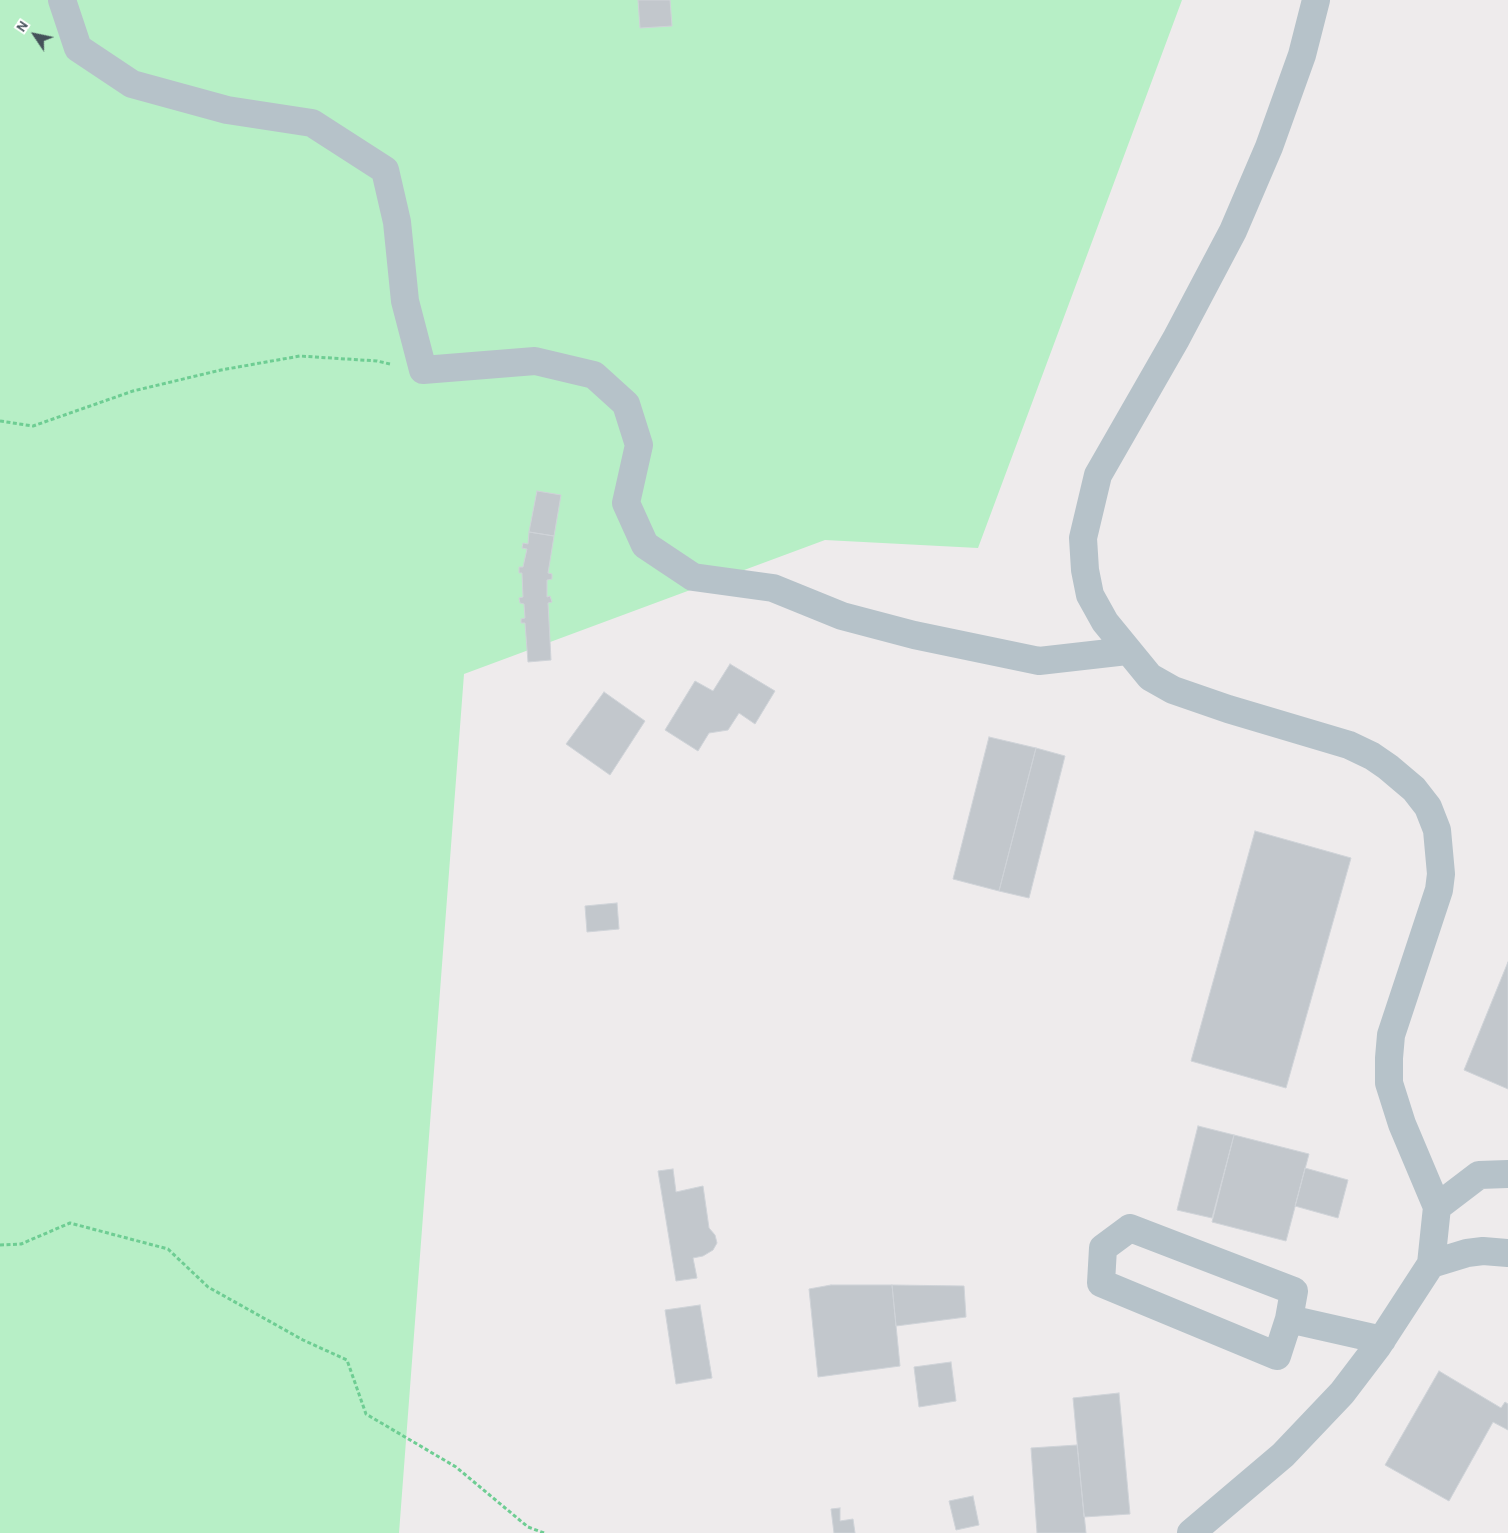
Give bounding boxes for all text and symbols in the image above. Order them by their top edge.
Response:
north arrow [10,10,60,60]
text: N [12,17,32,35]

